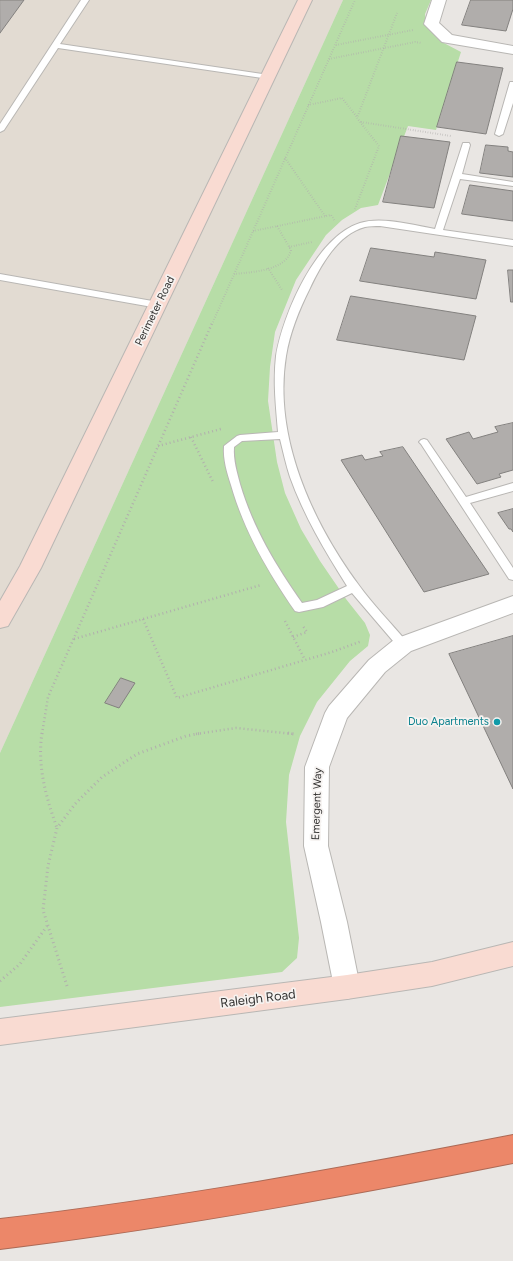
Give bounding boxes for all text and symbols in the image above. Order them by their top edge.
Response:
street label: Perimeter Road [132,274,178,348]
place label: Duo Apartments [408,715,489,729]
marker: Duo Apartments [492,717,502,727]
street label: Emergent Way [309,768,325,840]
street label: Raleigh Road [219,987,297,1011]

